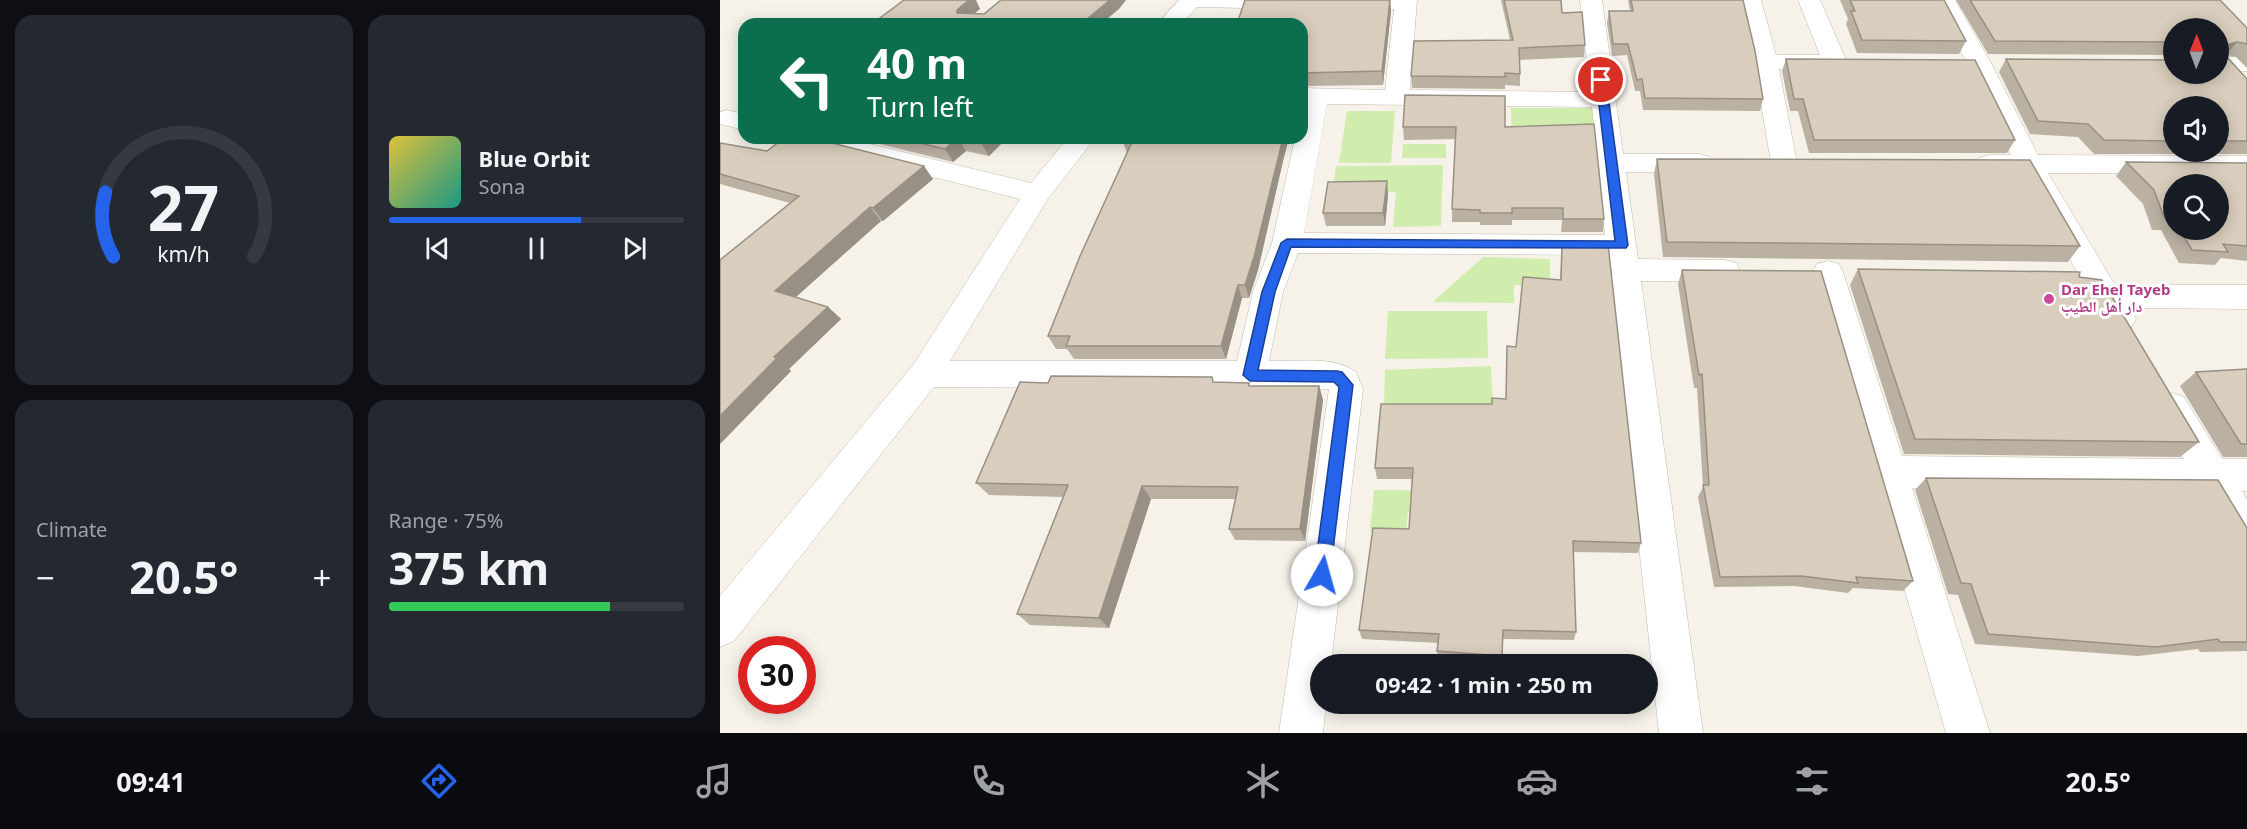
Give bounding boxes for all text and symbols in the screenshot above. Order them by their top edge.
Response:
north arrow [2163,18,2229,84]
map controls [2163,18,2229,240]
text: 40 m [867,34,967,91]
icon: left [768,42,846,120]
pin [1575,54,1626,105]
icon: arrive [1584,63,1617,96]
text: Turn left [867,88,973,125]
button: sound [2163,96,2229,162]
text: Blue Orbit [479,143,590,173]
text: 27 [148,164,219,249]
text: Sona [479,173,525,200]
button: search [2163,174,2229,240]
icon: previous [421,232,454,265]
icon: pause [520,232,553,265]
icon: next [618,232,651,265]
text: km/h [157,240,210,269]
place label: Dar Ehel Tayeb دار أهل الطيب [2061,279,2171,316]
marker: Dar Ehel Tayeb دار أهل الطيب [2042,292,2056,306]
text: Range · 75% [389,507,503,534]
text: Climate [36,516,107,543]
text: 375 km [389,537,549,598]
position arrow [1290,543,1354,607]
text: 20.5° [129,546,238,607]
text: − [36,555,55,600]
text: + [313,555,331,600]
speed limit sign: 30 [738,636,816,714]
text: 09:42 · 1 min · 250 m [1375,669,1593,699]
icon: directions [418,760,460,802]
icon: music [693,760,735,802]
icon: phone [967,760,1009,802]
icon: climate [1242,760,1284,802]
icon: car [1516,760,1558,802]
icon: filters [1791,760,1833,802]
text: 09:41 [116,763,186,800]
text: 20.5° [2065,763,2131,800]

